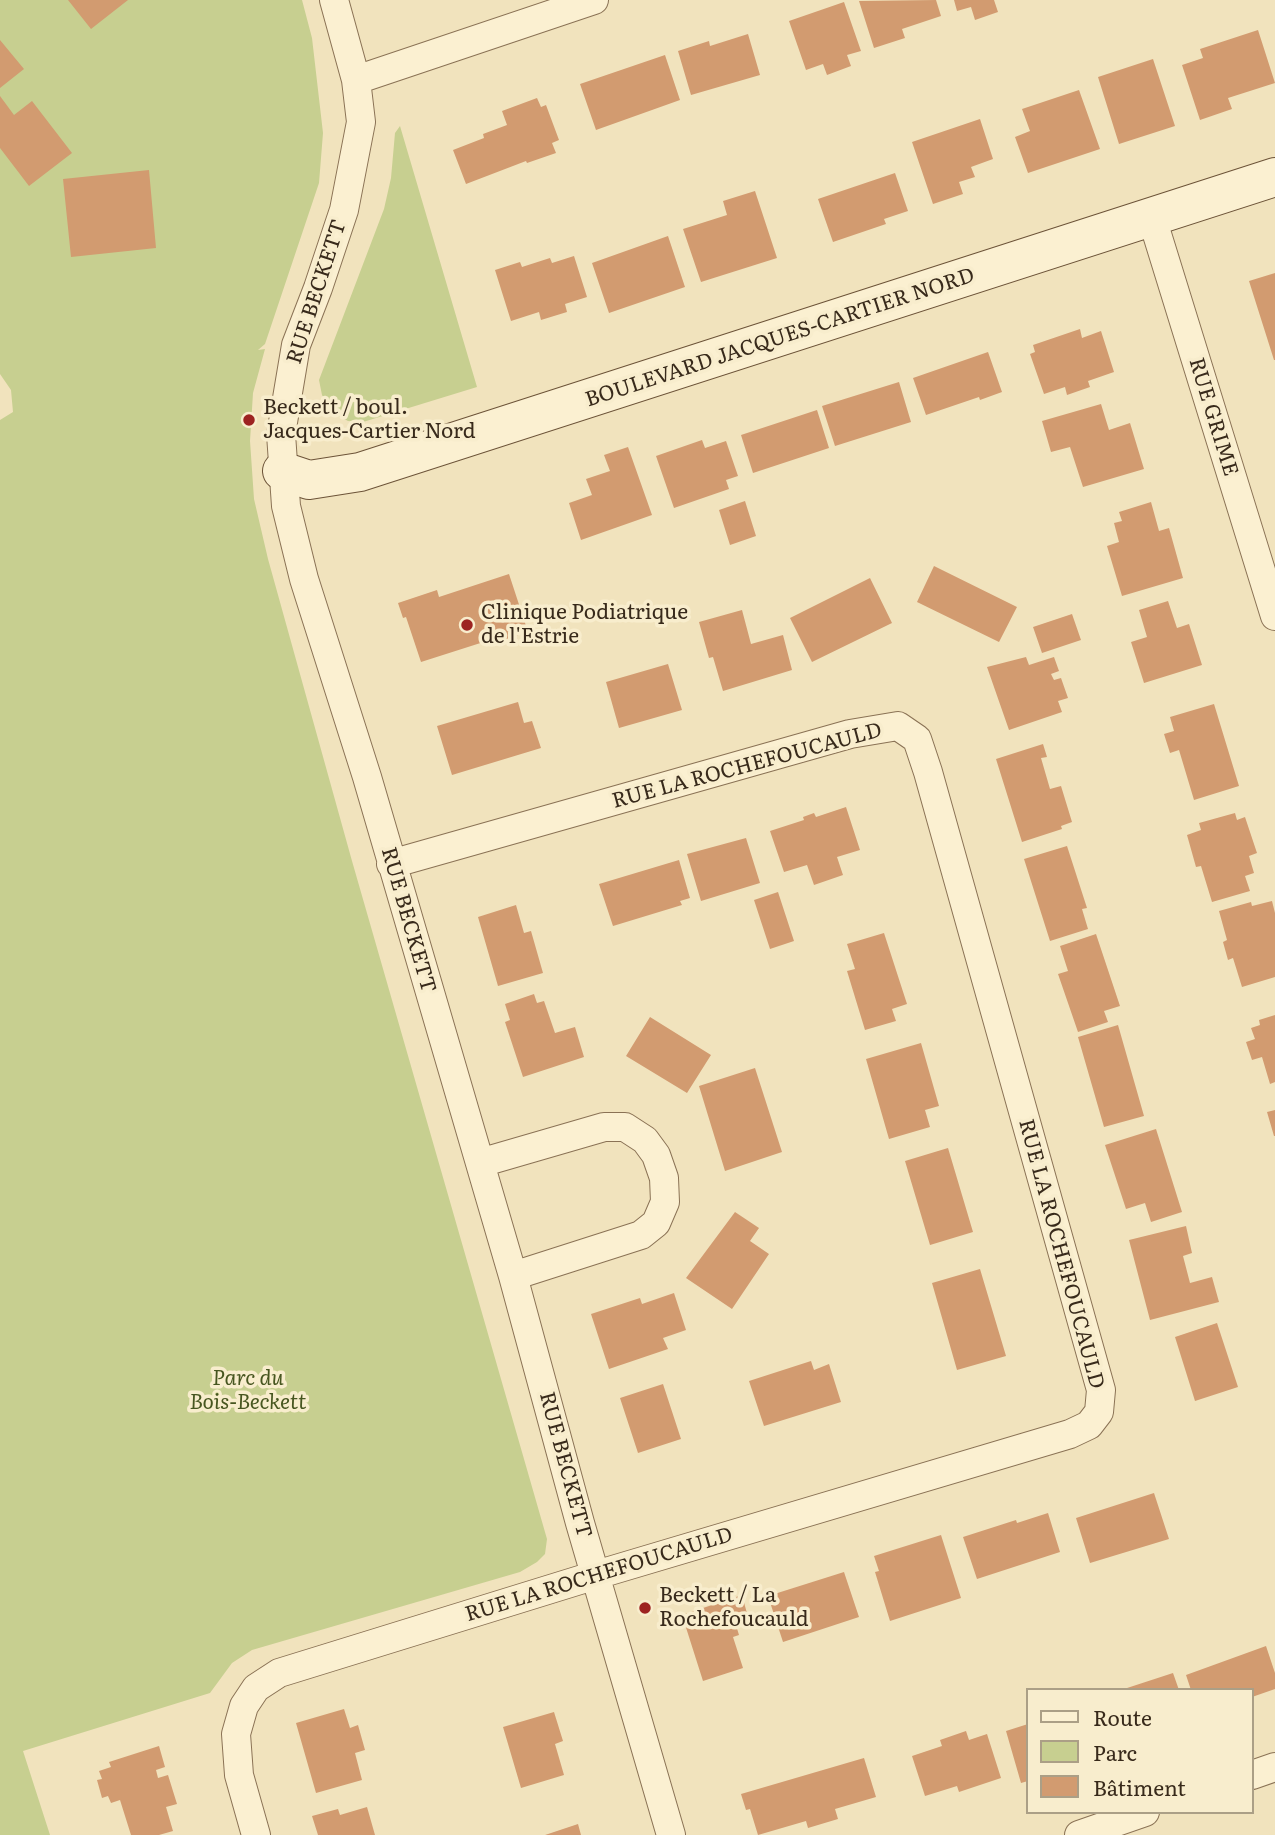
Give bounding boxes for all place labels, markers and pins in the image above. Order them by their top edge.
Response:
place label: Beckett / boul. Jacques-Cartier Nord [263,395,476,445]
marker: Beckett / boul. Jacques-Cartier Nord [241,412,257,428]
place label: Clinique Podiatrique de l'Estrie [481,600,688,650]
marker: Clinique Podiatrique de l'Estrie [459,617,475,633]
place label: Beckett / La Rochefoucauld [659,1583,809,1633]
marker: Beckett / La Rochefoucauld [637,1600,653,1616]

